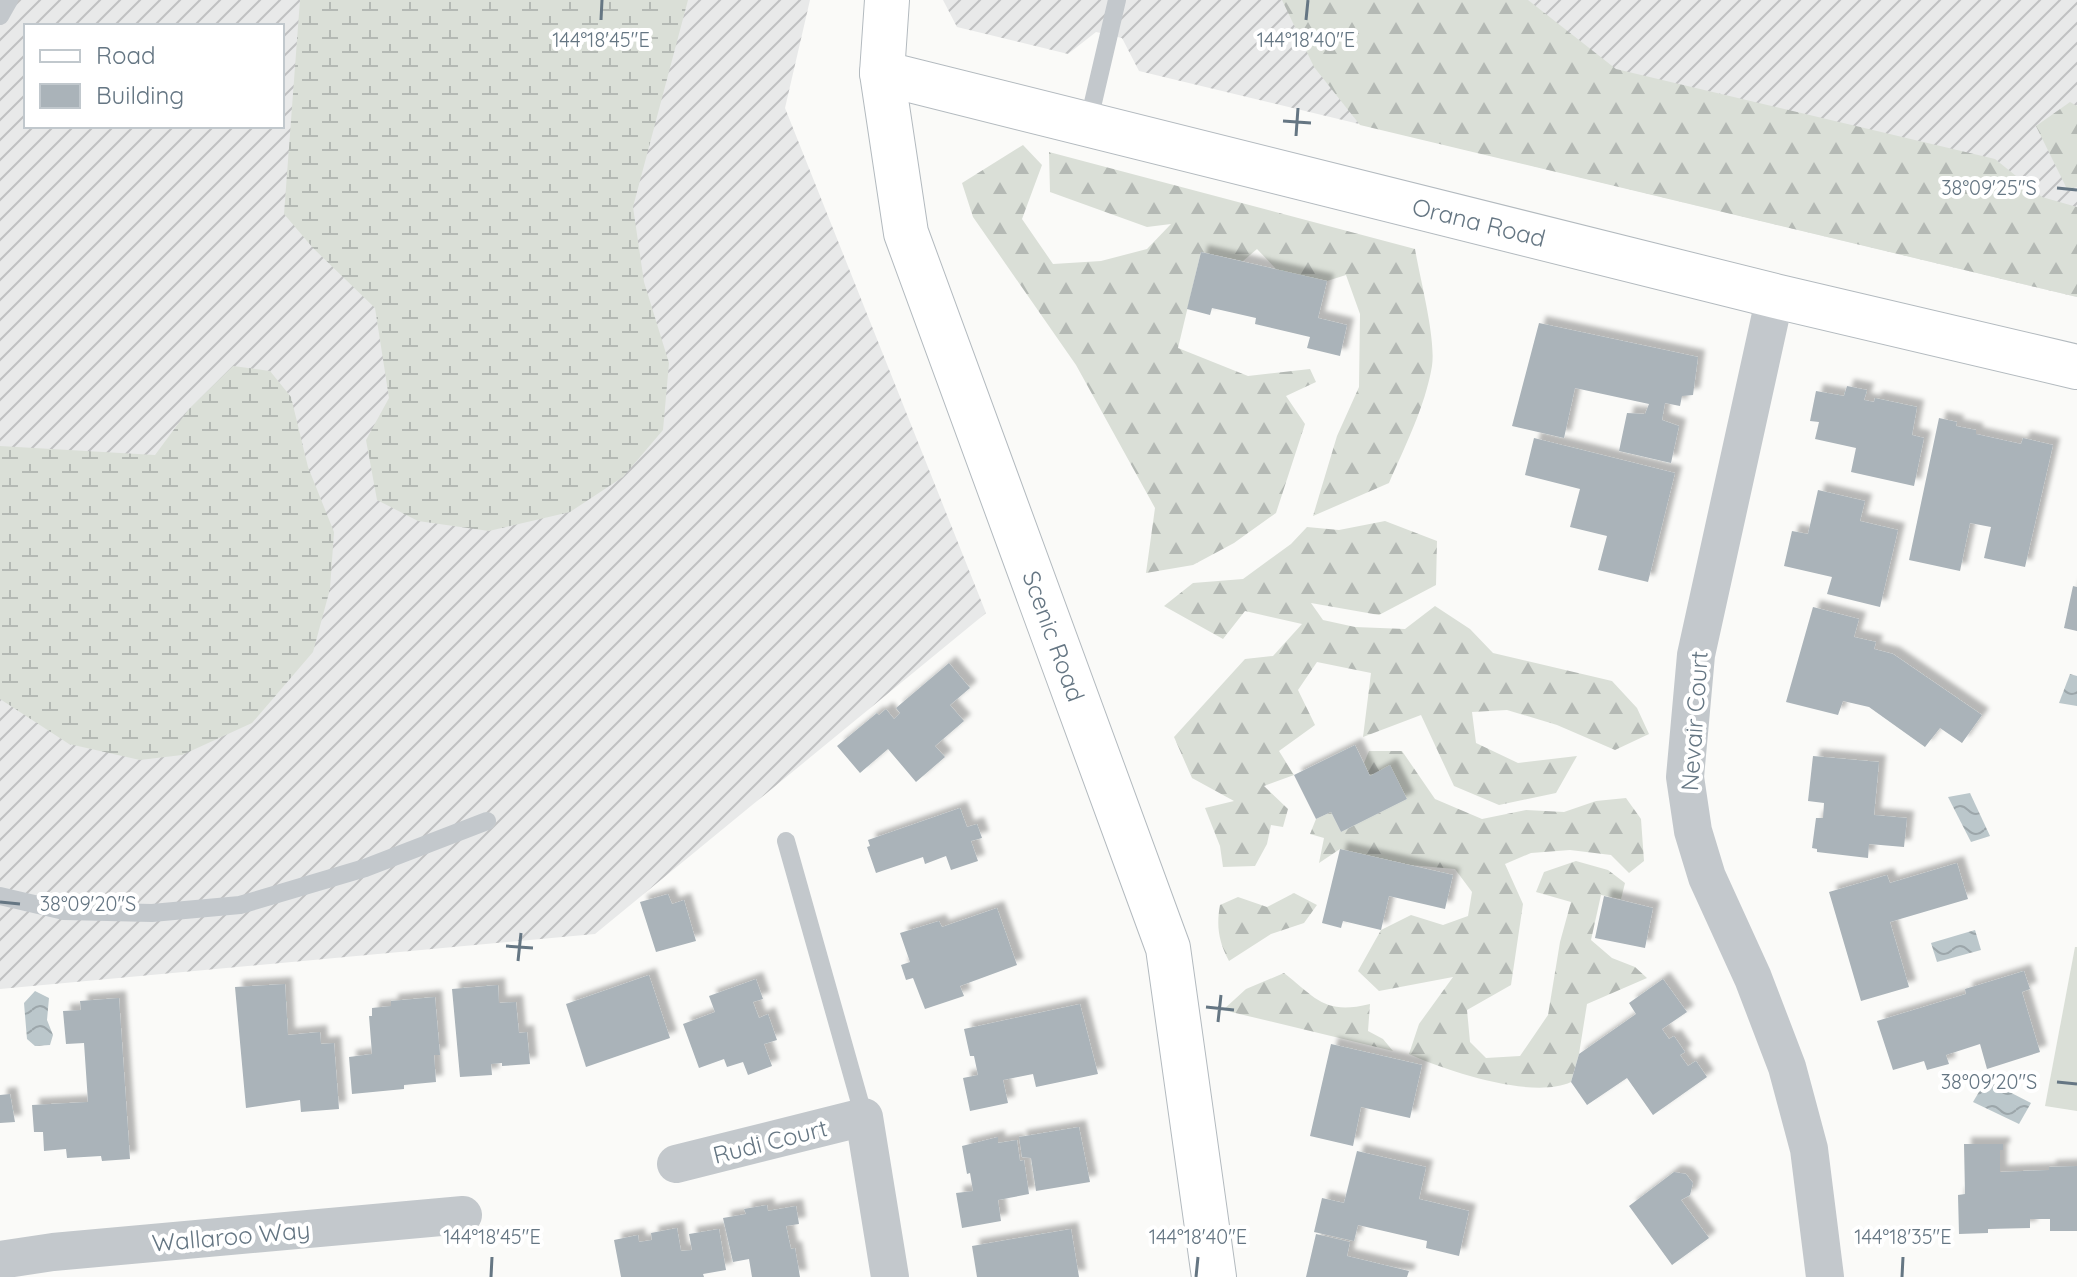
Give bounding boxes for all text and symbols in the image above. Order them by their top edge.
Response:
legend [24,24,284,128]
text: 144°18'45"E [552,27,650,52]
text: 144°18'40"E [1257,27,1355,52]
text: Road [96,40,156,70]
text: Building [96,80,184,110]
text: 38°09'25"S [1941,175,2037,200]
street label: Orana Road [1409,191,1549,253]
street label: Scenic Road [1016,566,1092,706]
street label: Nevair Court [1674,650,1714,792]
text: 38°09'20"S [40,891,136,916]
text: 38°09'20"S [1941,1069,2037,1094]
street label: Rudi Court [710,1112,830,1170]
street label: Wallaroo Way [151,1214,311,1258]
text: 144°18'45"E [443,1224,541,1249]
text: 144°18'40"E [1149,1224,1247,1249]
text: 144°18'35"E [1854,1224,1952,1249]

